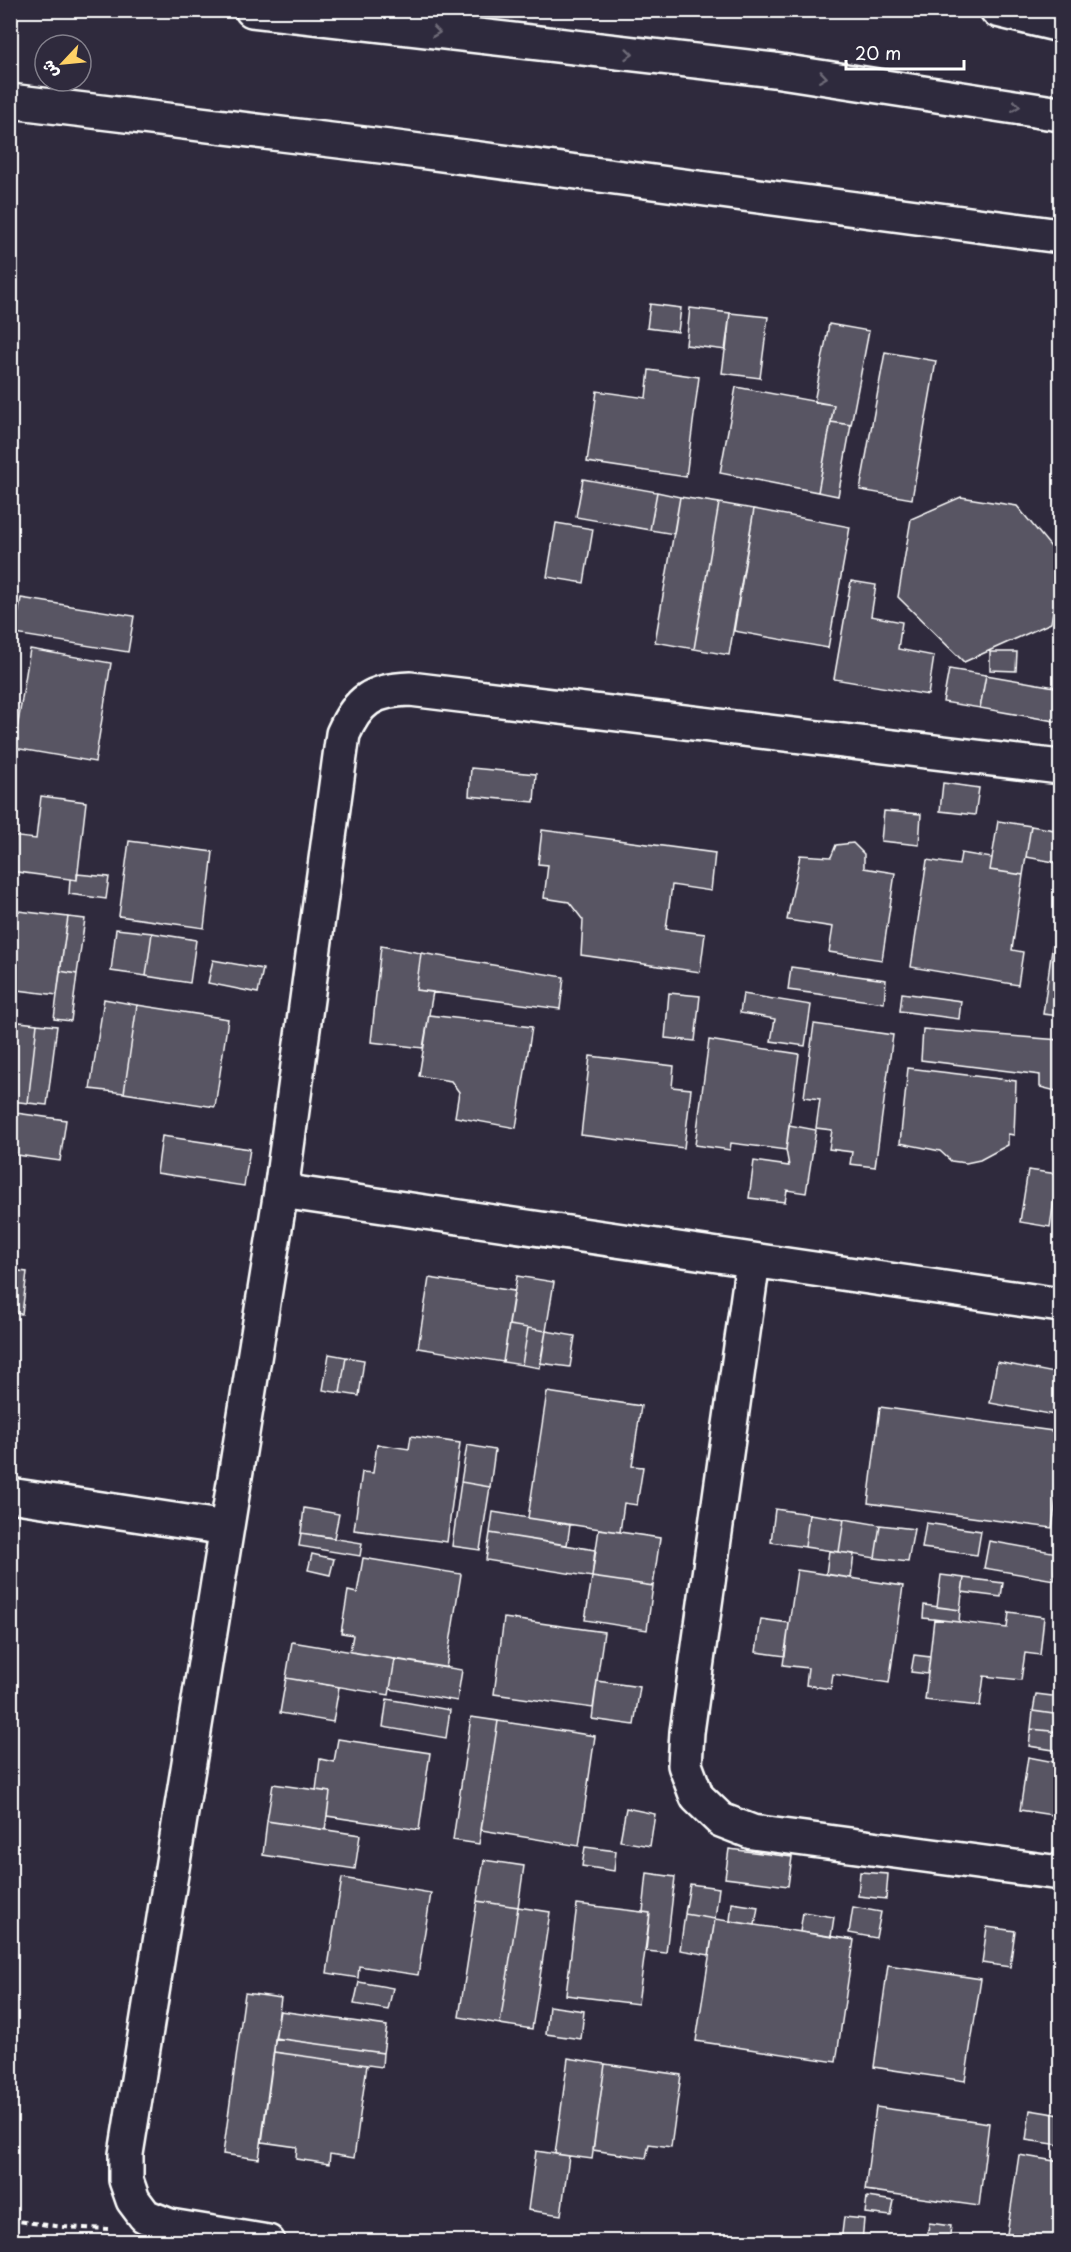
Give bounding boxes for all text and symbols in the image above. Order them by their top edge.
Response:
one-way arrow [431,25,440,38]
north arrow [33,33,93,93]
scale bar [846,33,964,71]
text: 20 m [855,39,901,66]
one-way arrow [625,47,634,60]
text: ش [34,57,63,83]
one-way arrow [818,71,827,83]
one-way arrow [1011,100,1020,112]

